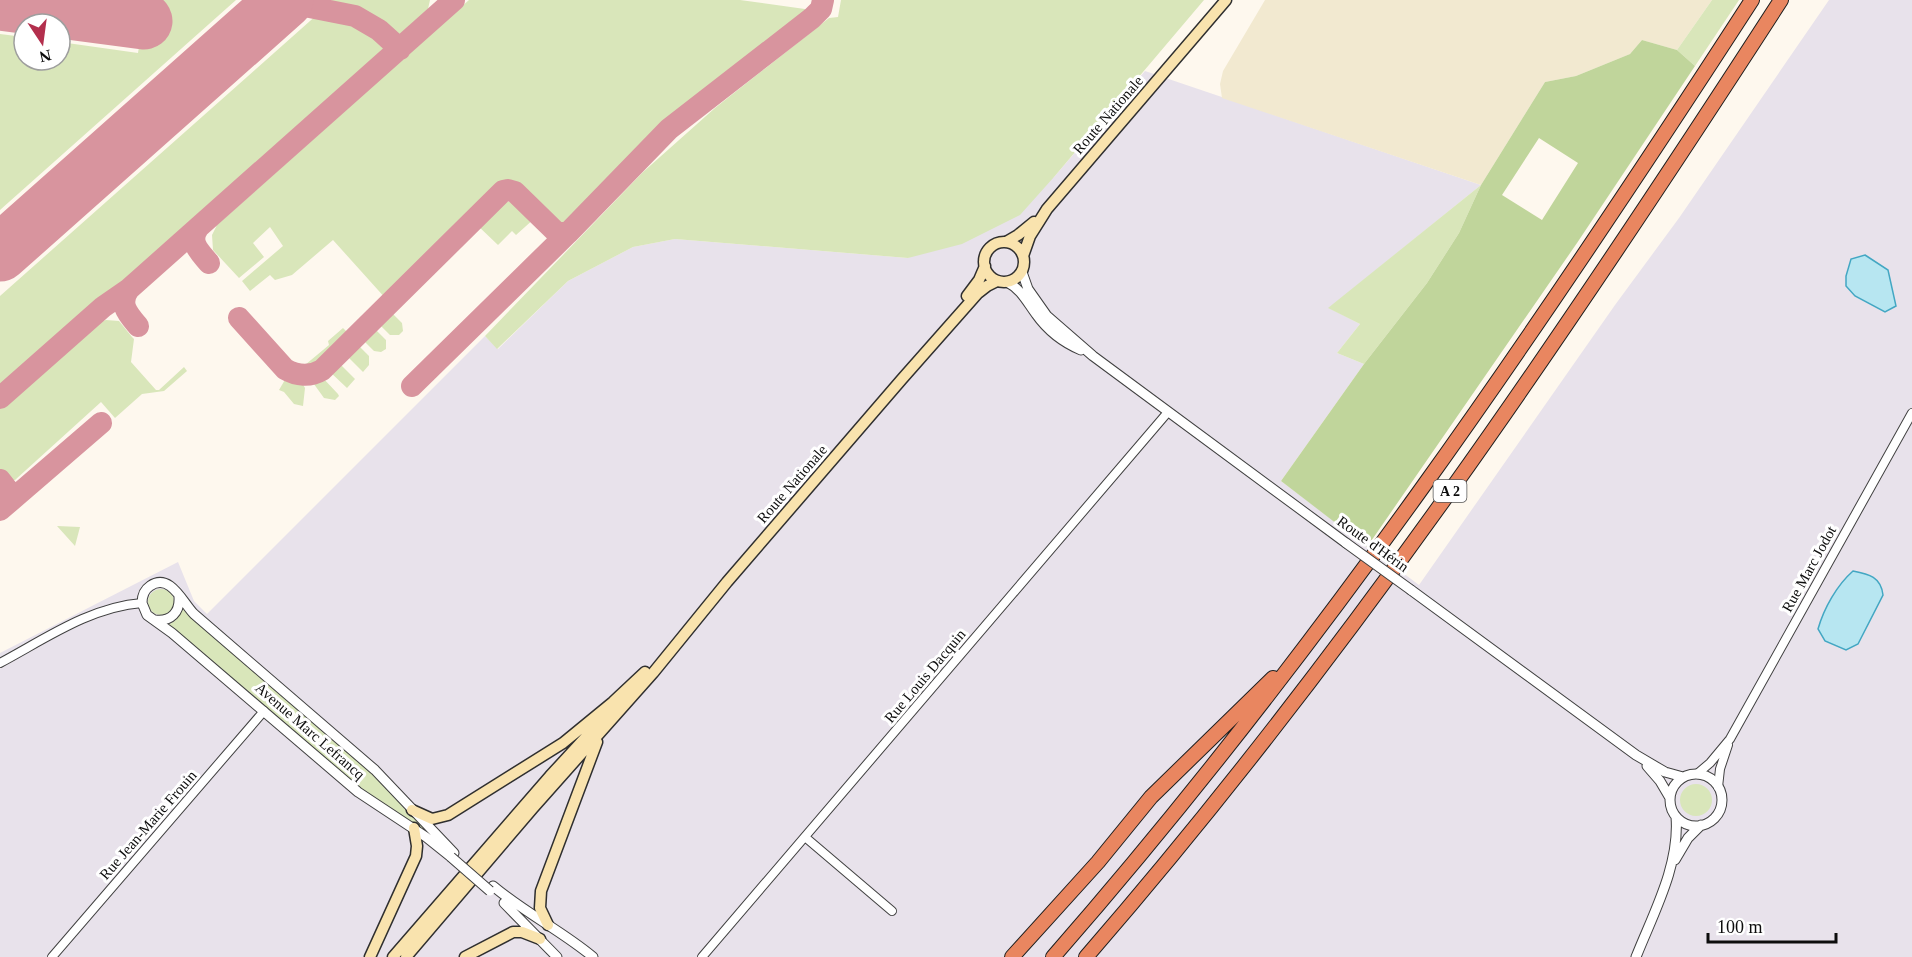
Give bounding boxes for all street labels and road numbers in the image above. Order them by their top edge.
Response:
street label: Route Nationale [1070,73,1146,157]
street label: Route Nationale [754,442,830,526]
road number: A 2 [1434,480,1466,502]
street label: Route d'Hérin [1334,513,1412,575]
street label: Rue Marc Jodot [1779,522,1840,615]
street label: Rue Louis Dacquin [881,626,969,726]
street label: Avenue Marc Lefrancq [252,679,368,783]
street label: Rue Jean-Marie Frouin [96,767,200,883]

